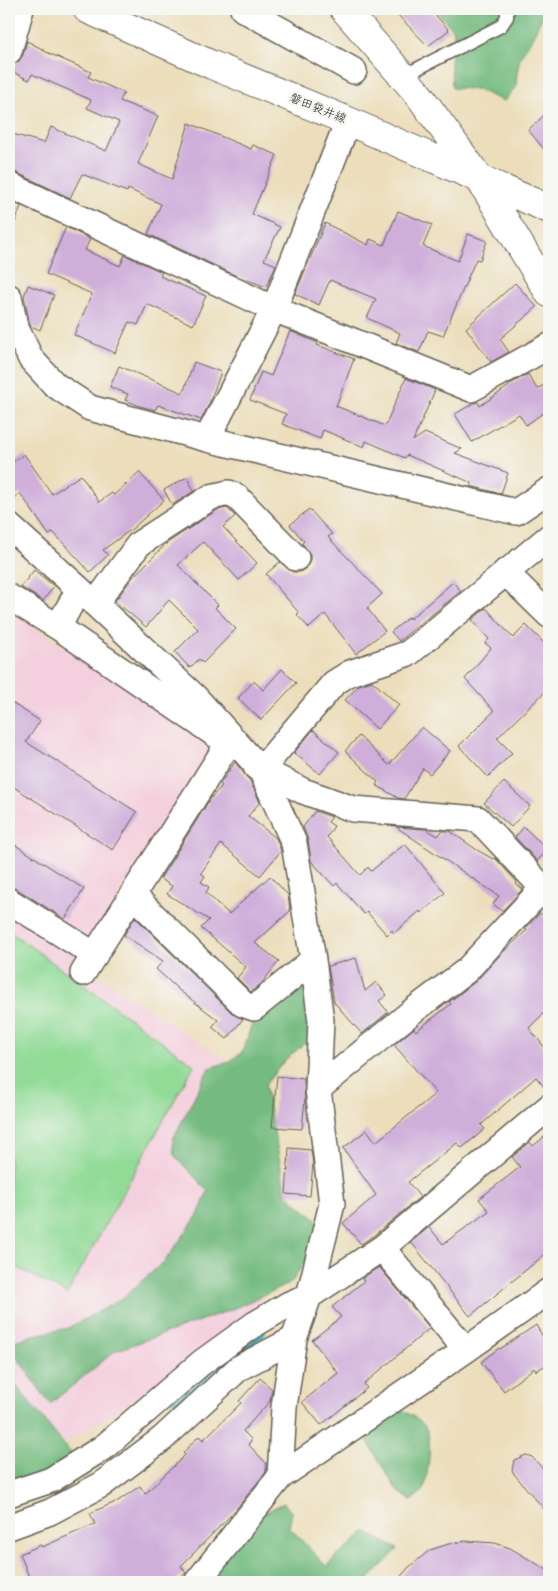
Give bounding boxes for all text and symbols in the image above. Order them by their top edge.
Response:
street label: 磐田袋井線 [287,90,348,127]

